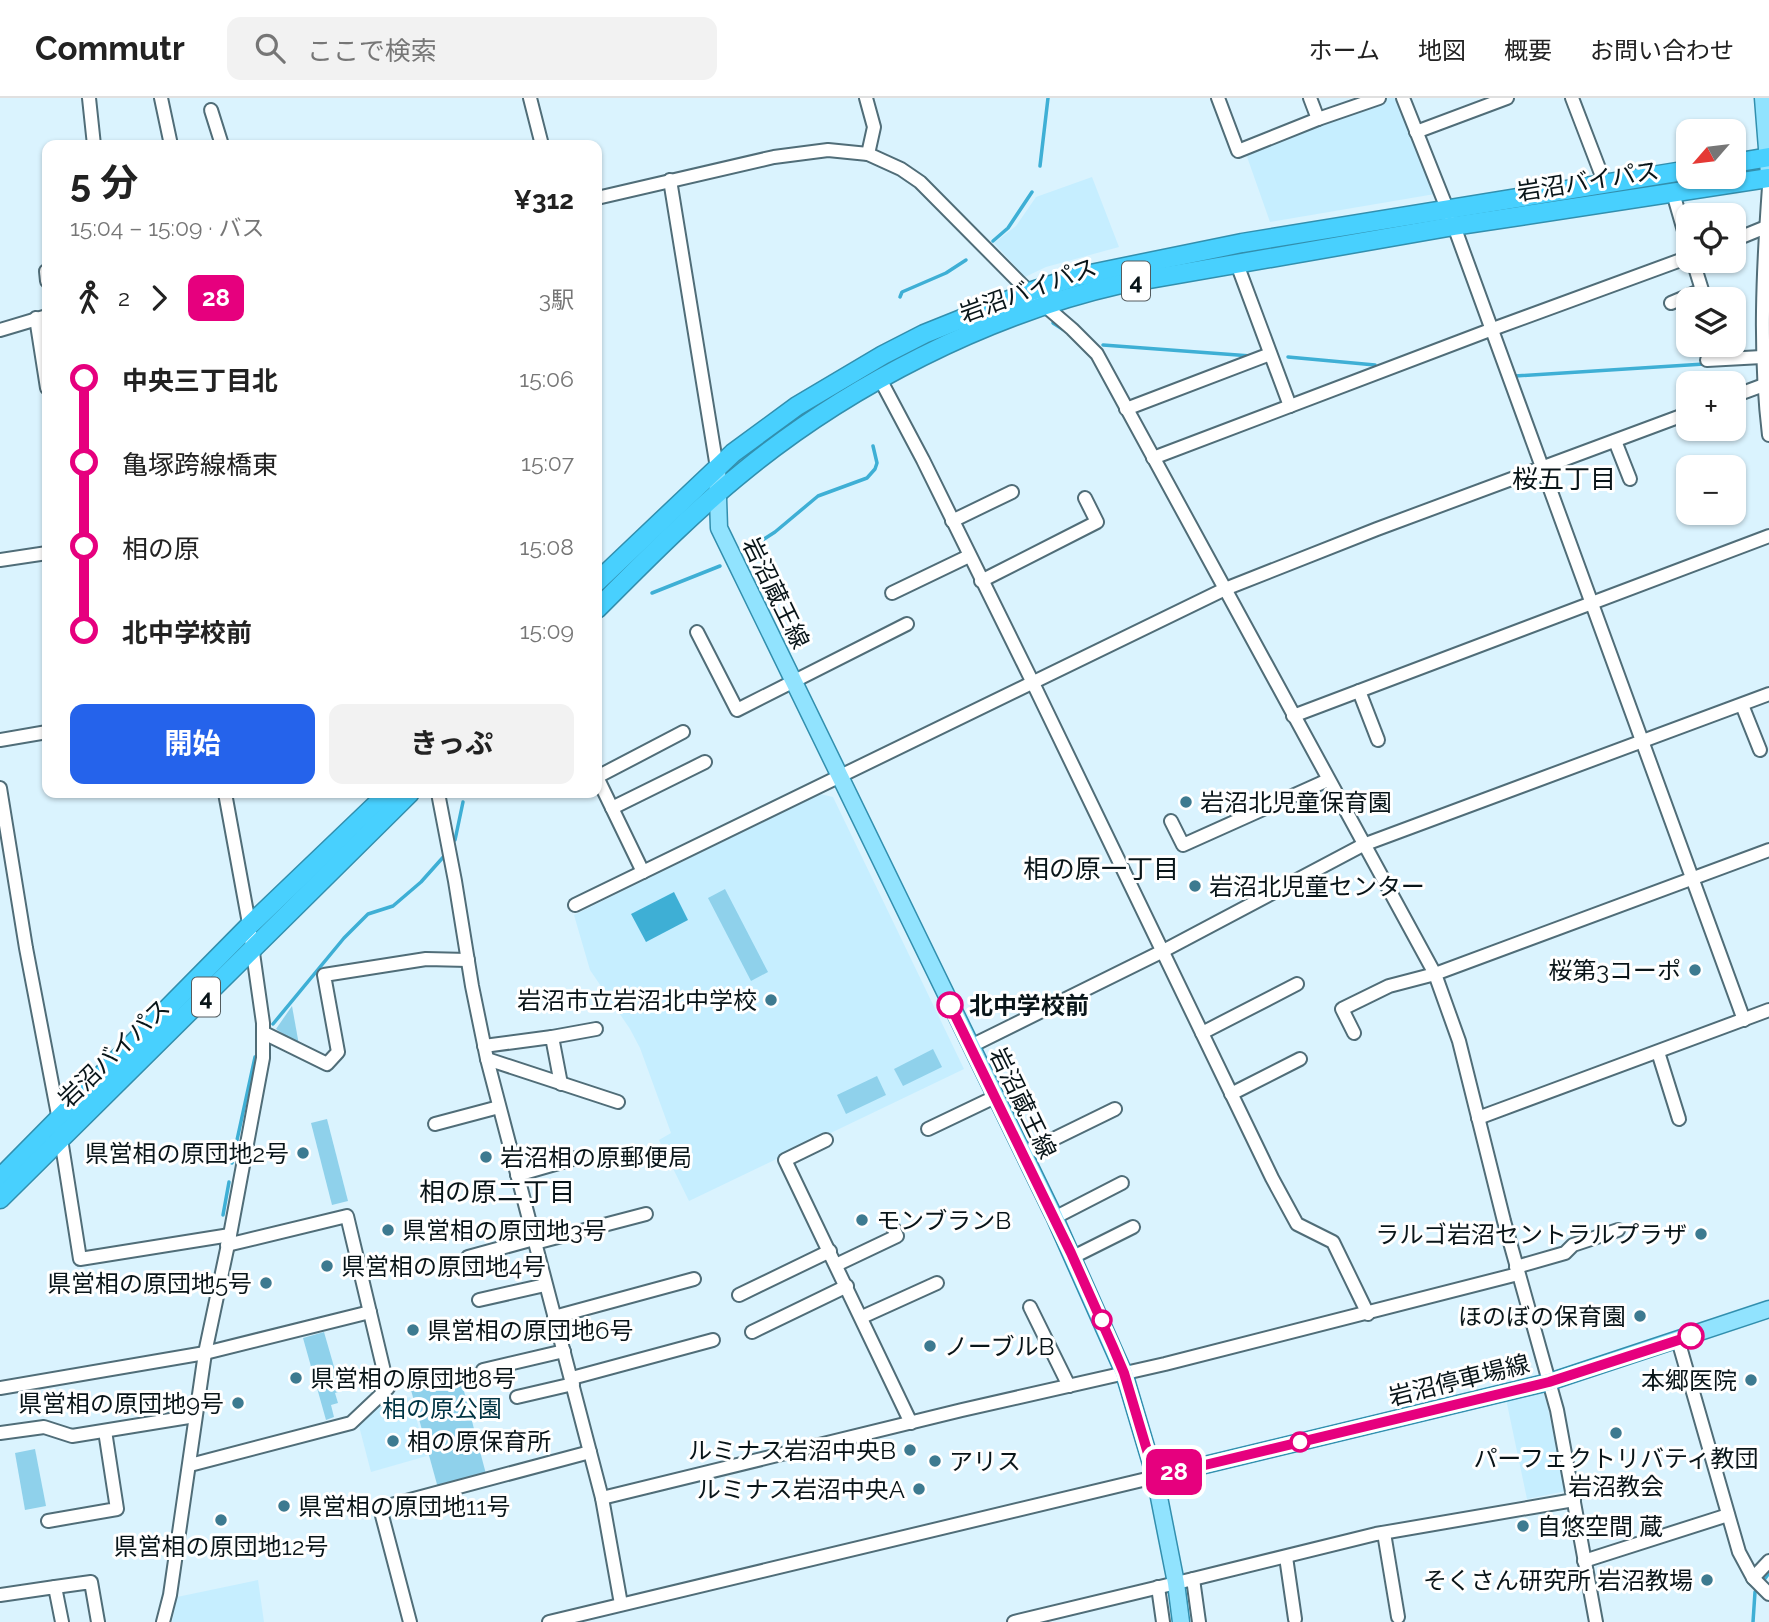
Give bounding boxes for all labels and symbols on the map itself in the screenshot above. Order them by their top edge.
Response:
north arrow [1676,119,1746,189]
street label: 岩沼バイパス [1515,155,1661,207]
street label: 岩沼バイパス [956,252,1100,328]
road number: 4 [1122,262,1150,300]
district label: 桜五丁目 [1512,464,1616,494]
street label: 岩沼蔵王線 [737,533,815,653]
place label: 岩沼北児童保育園 [1200,788,1392,817]
marker: 岩沼北児童保育園 [1178,794,1194,810]
district label: 相の原一丁目 [1023,854,1179,884]
place label: 岩沼北児童センター [1209,872,1425,901]
marker: 岩沼北児童センター [1187,878,1203,894]
place label: 桜第3コーポ [1548,956,1681,985]
marker: 桜第3コーポ [1687,962,1703,978]
road number: 4 [192,977,220,1016]
place label: 岩沼市立岩沼北中学校 [517,986,757,1015]
place label: 北中学校前 [969,991,1089,1020]
marker: 岩沼市立岩沼北中学校 [763,992,779,1008]
marker: 北中学校前 [937,992,963,1018]
street label: 岩沼バイパス [52,993,176,1113]
street label: 岩沼蔵王線 [984,1043,1062,1163]
place label: 県営相の原団地2号 [84,1139,289,1168]
place label: 岩沼相の原郵便局 [500,1143,692,1172]
marker: 県営相の原団地2号 [295,1145,311,1161]
marker: 岩沼相の原郵便局 [478,1149,494,1165]
district label: 相の原二丁目 [419,1177,575,1207]
place label: モンブランB [876,1206,1011,1235]
marker: モンブランB [854,1212,870,1228]
place label: 県営相の原団地3号 [402,1216,607,1245]
place label: ラルゴ岩沼セントラルプラザ [1375,1220,1687,1249]
marker: 県営相の原団地3号 [380,1222,396,1238]
marker: ラルゴ岩沼セントラルプラザ [1693,1226,1709,1242]
place label: 県営相の原団地4号 [341,1252,546,1281]
marker: 県営相の原団地4号 [319,1258,335,1274]
place label: 県営相の原団地5号 [47,1269,252,1298]
marker: 県営相の原団地5号 [258,1275,274,1291]
place label: ほのぼの保育園 [1458,1302,1626,1331]
marker: ほのぼの保育園 [1632,1308,1648,1324]
unlabelled marker [1092,1310,1112,1330]
place label: 県営相の原団地6号 [427,1316,633,1345]
marker: 県営相の原団地6号 [405,1322,421,1338]
unlabelled marker [1678,1323,1704,1349]
place label: ノーブルB [944,1332,1055,1361]
marker: ノーブルB [922,1338,938,1354]
street label: 岩沼停車場線 [1386,1349,1532,1411]
place label: 県営相の原団地8号 [310,1364,516,1393]
place label: 本郷医院 [1641,1366,1737,1395]
marker: 県営相の原団地8号 [288,1370,304,1386]
marker: 本郷医院 [1743,1372,1759,1388]
place label: 県営相の原団地9号 [18,1389,224,1418]
park label: 相の原公園 [382,1394,502,1423]
marker: 県営相の原団地9号 [230,1395,246,1411]
marker: パーフェクトリバティ教団 岩沼教会 [1608,1425,1624,1441]
place label: 相の原保育所 [407,1427,551,1456]
unlabelled marker [1290,1432,1310,1452]
marker: 相の原保育所 [385,1433,401,1449]
place label: ルミナス岩沼中央B [688,1436,896,1465]
marker: ルミナス岩沼中央B [902,1442,918,1458]
place label: パーフェクトリバティ教団 岩沼教会 [1473,1444,1759,1501]
place label: アリス [949,1447,1021,1476]
line badge: 28 [1142,1449,1206,1495]
marker: アリス [927,1453,943,1469]
place label: ルミナス岩沼中央A [697,1475,905,1504]
marker: ルミナス岩沼中央A [911,1481,927,1497]
place label: 県営相の原団地11号 [298,1492,511,1521]
marker: 県営相の原団地11号 [276,1498,292,1514]
marker: 県営相の原団地12号 [213,1512,229,1528]
place label: 自悠空間 蔵 [1537,1512,1663,1541]
marker: 自悠空間 蔵 [1515,1518,1531,1534]
place label: 県営相の原団地12号 [114,1532,328,1561]
place label: そくさん研究所 岩沼教場 [1423,1566,1693,1595]
marker: そくさん研究所 岩沼教場 [1699,1572,1715,1588]

